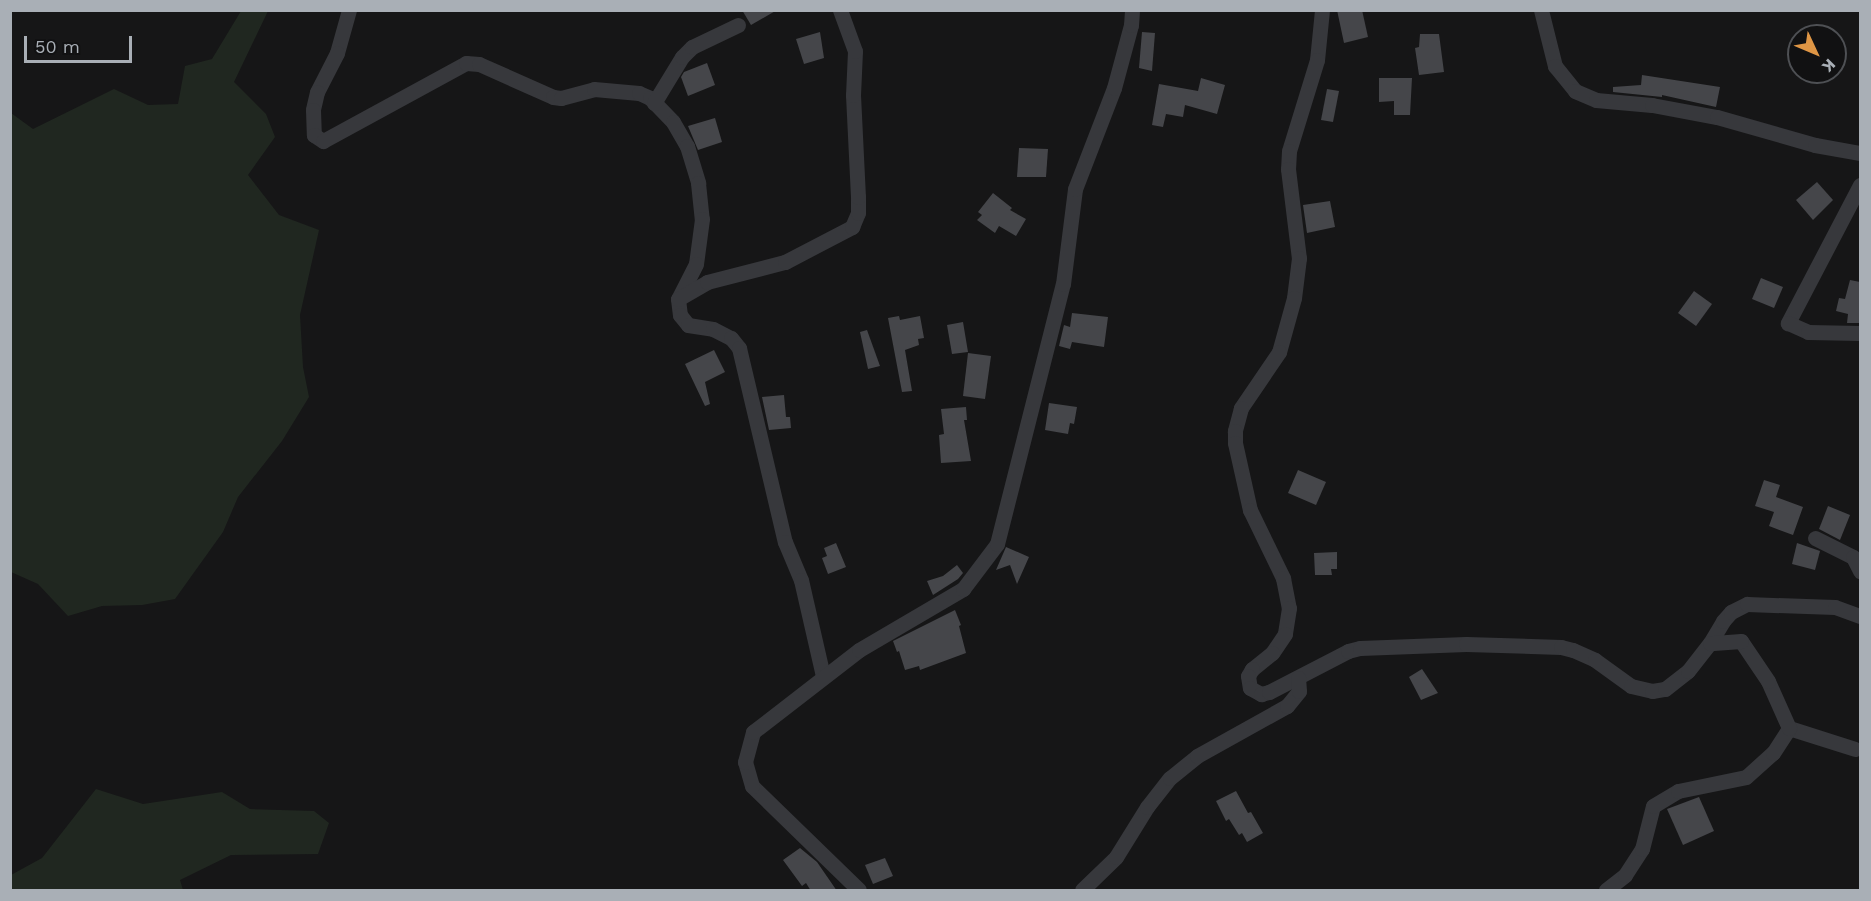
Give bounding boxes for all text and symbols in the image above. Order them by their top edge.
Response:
scale bar [27,24,135,62]
north arrow [1787,24,1847,84]
text: 50 m [35,36,80,57]
text: K [1818,55,1840,76]

